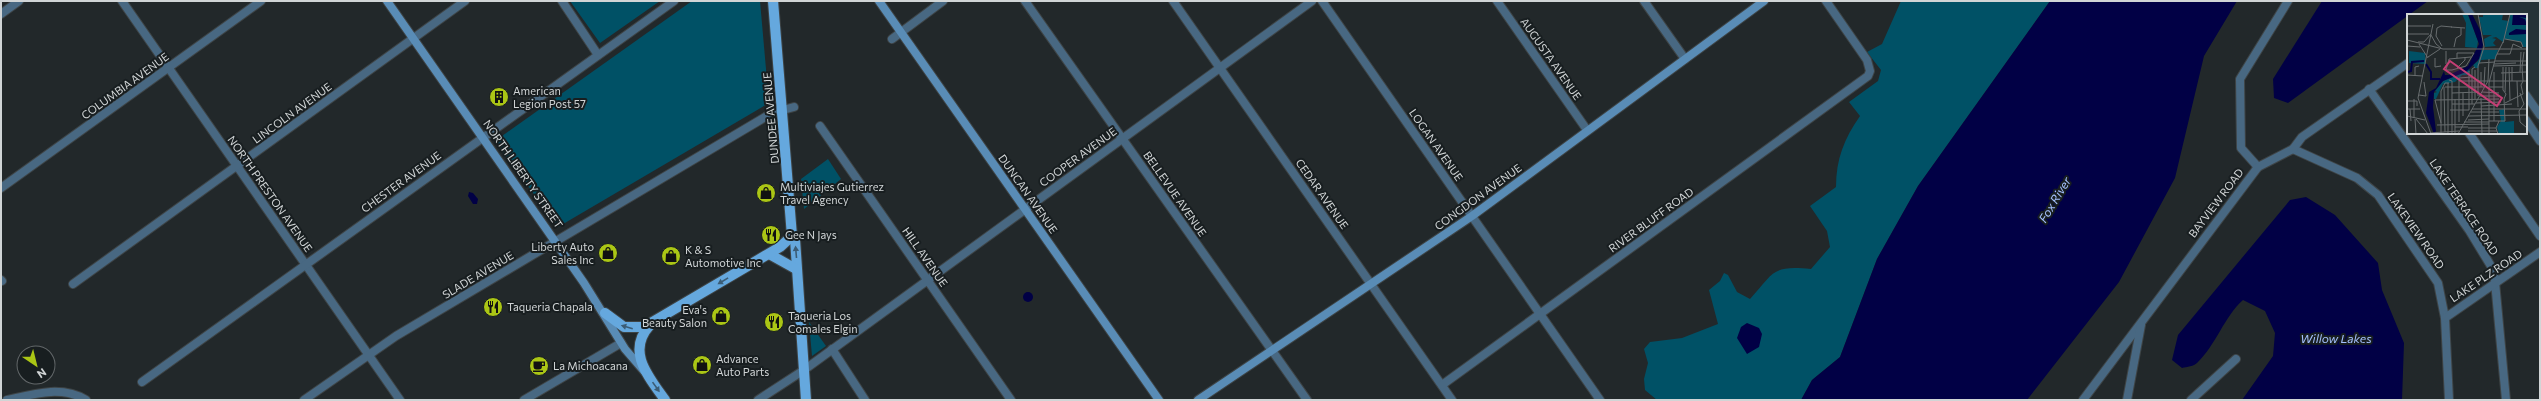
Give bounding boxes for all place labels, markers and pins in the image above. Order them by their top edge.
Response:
place label: American Legion Post 57 [513,84,586,110]
building icon: American Legion Post 57 [488,86,510,108]
place label: Multiviajes Gutierrez Travel Agency [780,180,884,206]
shop icon: Multiviajes Gutierrez Travel Agency [755,182,777,204]
restaurant icon: Gee N Jays [760,224,782,246]
place label: Gee N Jays [785,228,837,242]
place label: Liberty Auto Sales Inc [531,240,594,266]
shop icon: Liberty Auto Sales Inc [597,242,619,264]
place label: K & S Automotive Inc [685,243,761,269]
shop icon: K & S Automotive Inc [660,245,682,267]
restaurant icon: Taqueria Chapala [482,296,504,318]
place label: Taqueria Chapala [507,300,593,313]
place label: Eva's Beauty Salon [642,303,707,329]
shop icon: Eva's Beauty Salon [710,305,732,327]
place label: Taqueria Los Comales Elgin [788,309,858,335]
restaurant icon: Taqueria Los Comales Elgin [763,311,785,333]
place label: Advance Auto Parts [716,352,769,378]
shop icon: Advance Auto Parts [691,354,713,376]
cafe icon: La Michoacana [528,355,550,377]
place label: La Michoacana [553,359,628,372]

